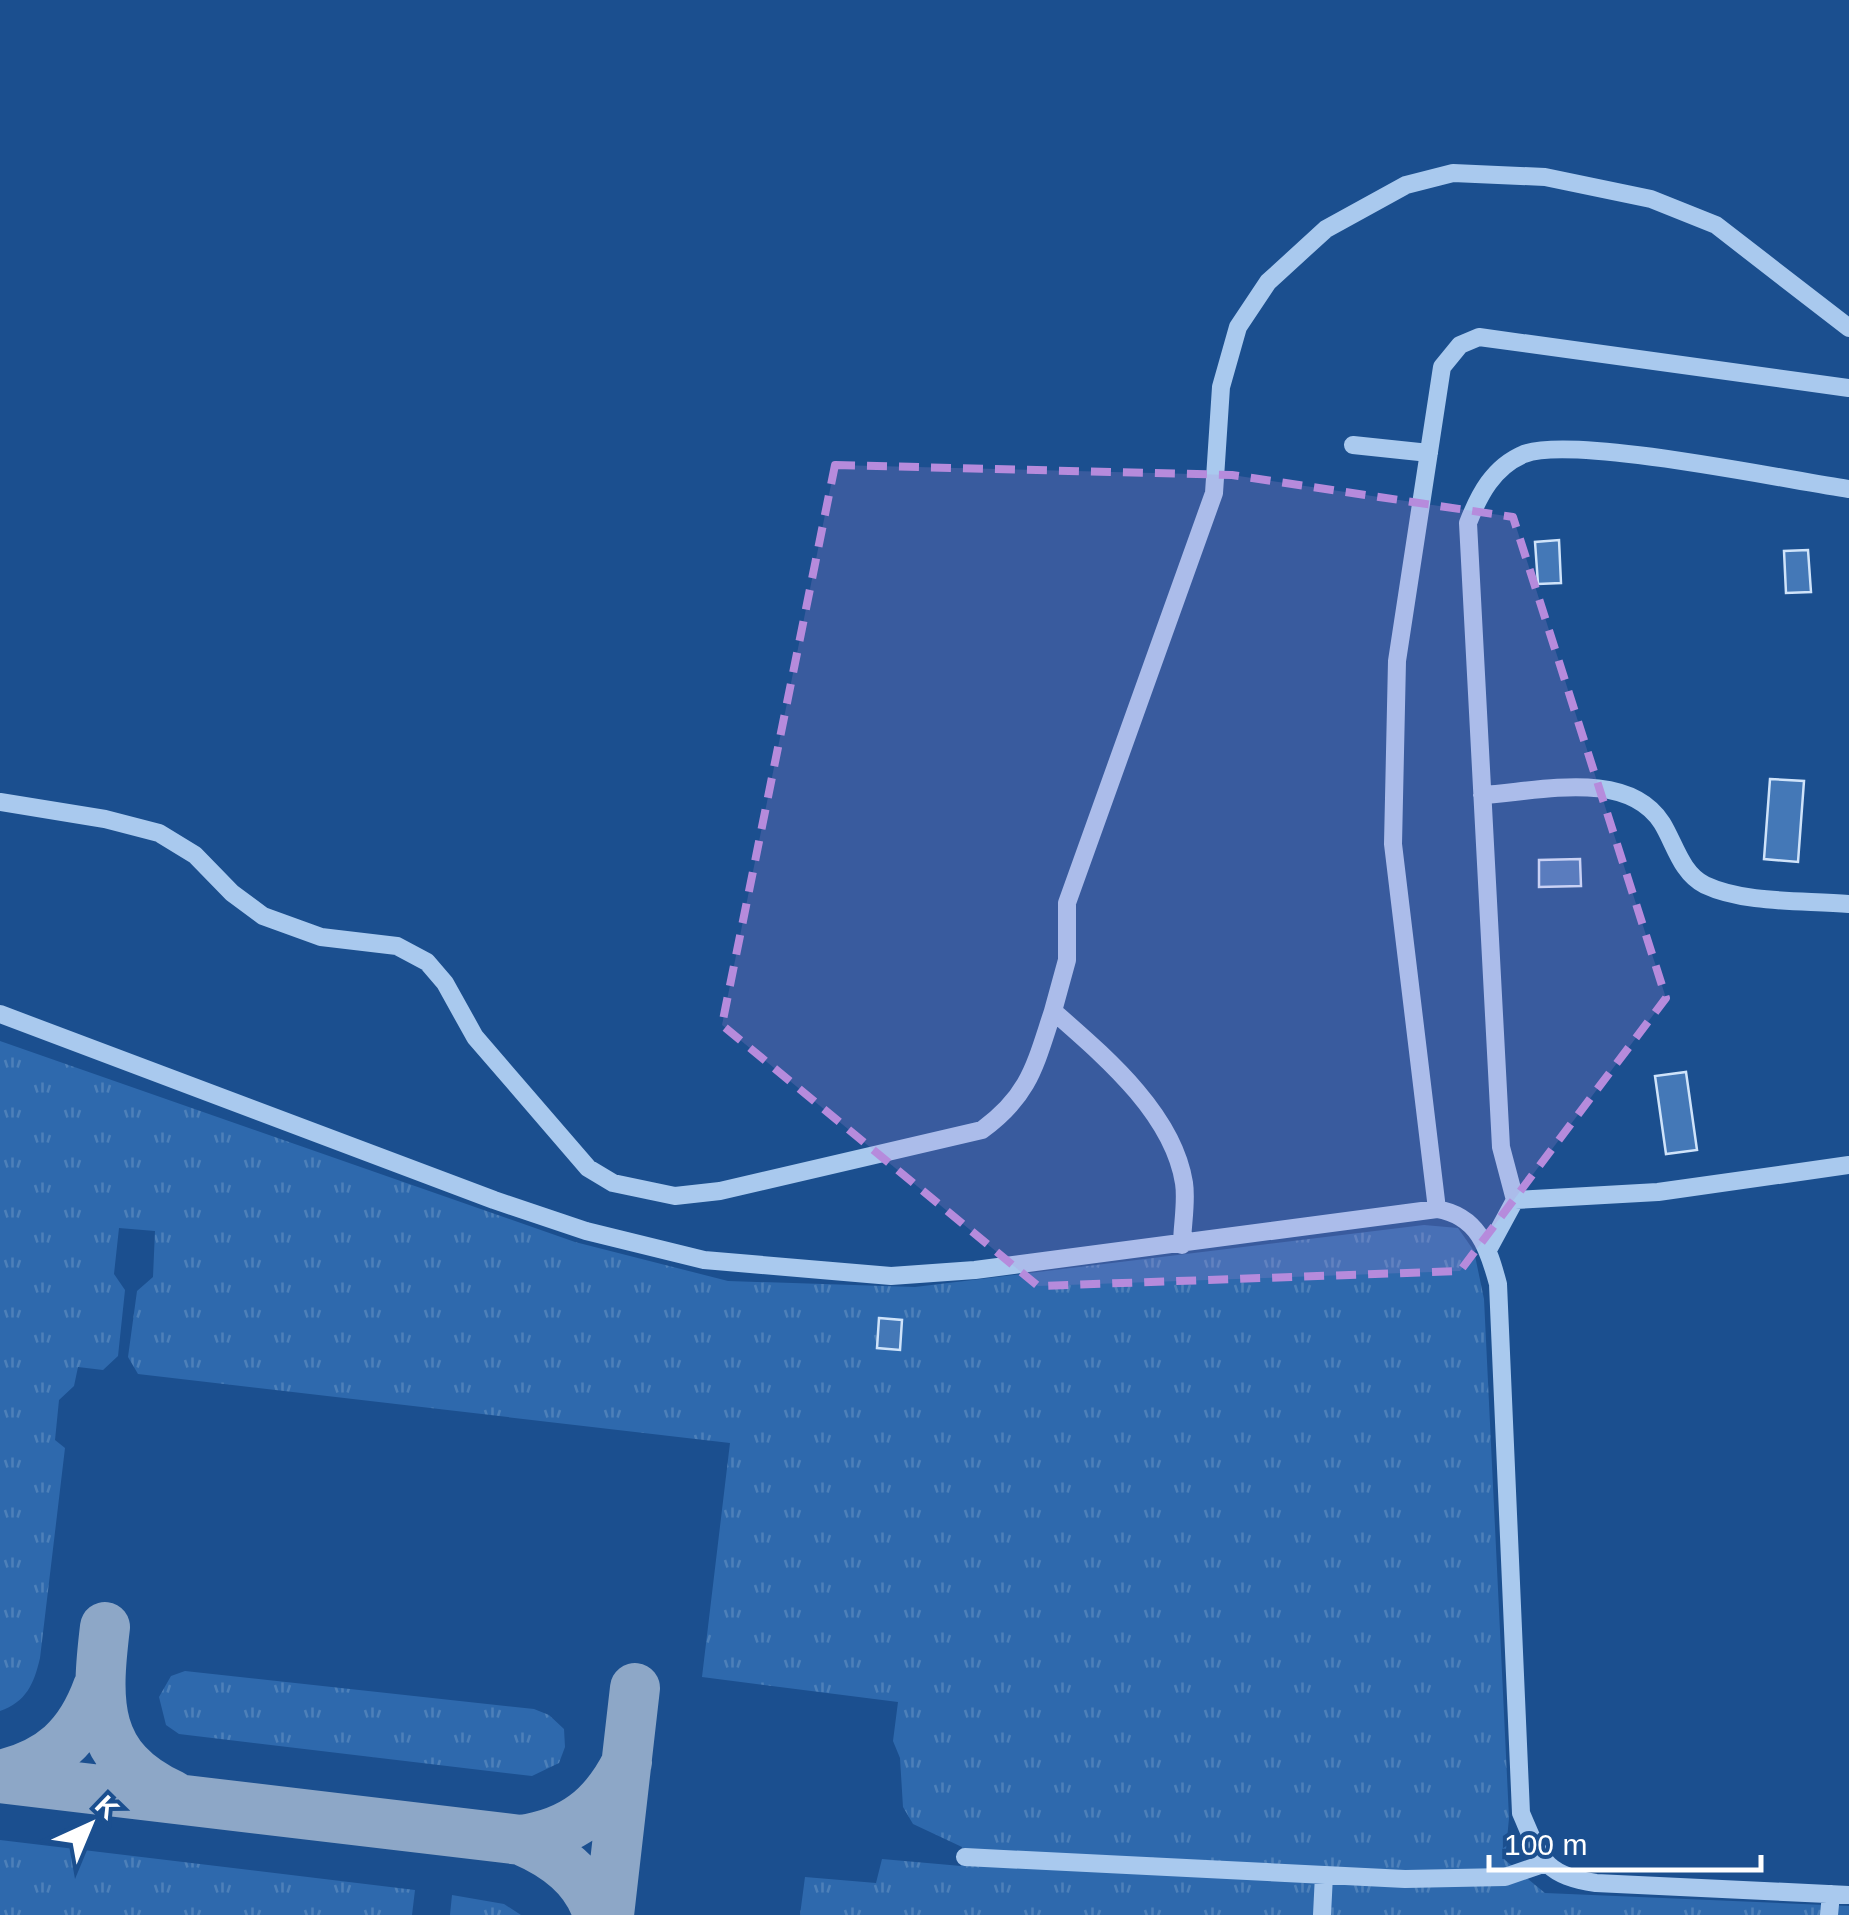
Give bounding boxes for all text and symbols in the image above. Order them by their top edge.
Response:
north arrow [40,1775,140,1875]
text: K [89,1789,125,1826]
scale bar [1489,1810,1762,1872]
text: 100 m [1504,1828,1587,1861]

